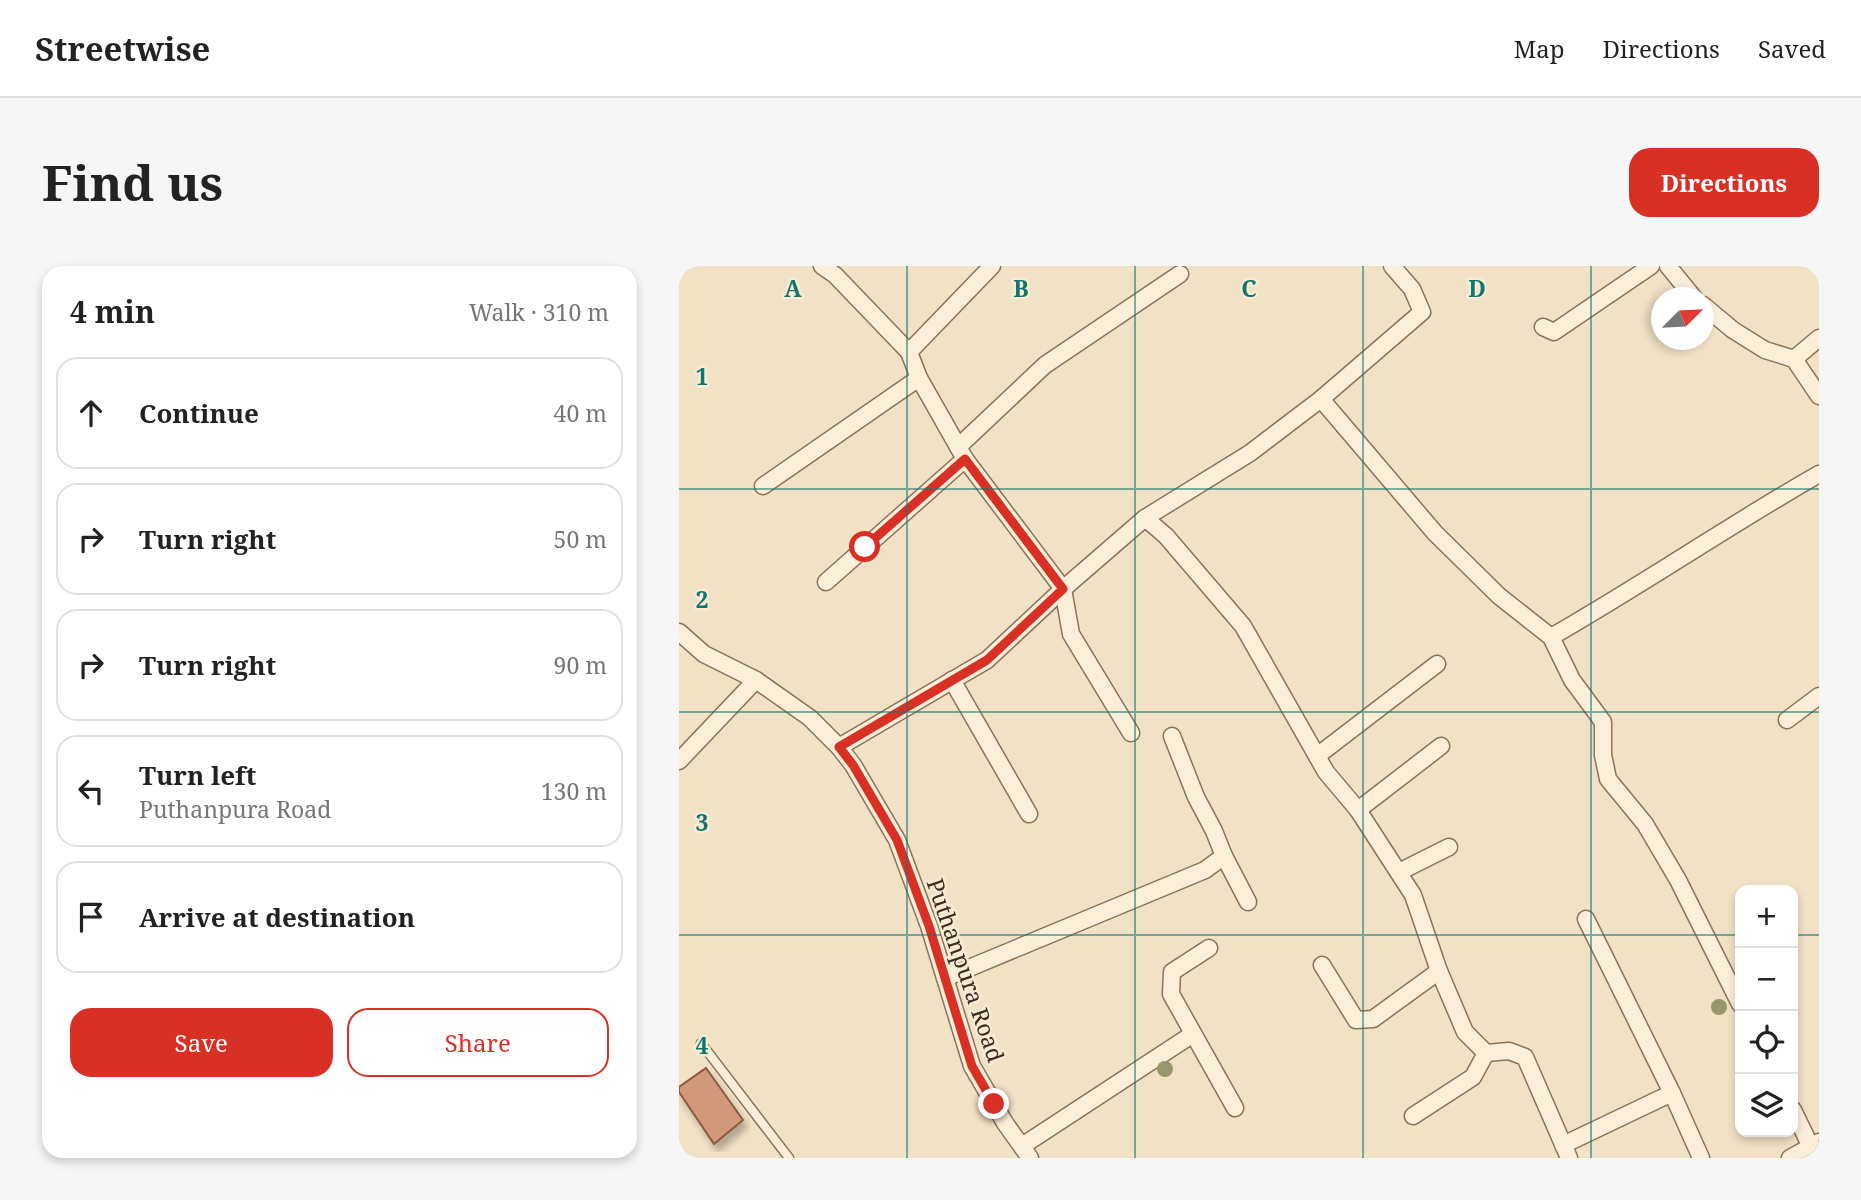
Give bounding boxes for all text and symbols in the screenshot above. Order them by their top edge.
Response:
text: Streetwise [35,26,210,71]
text: Map [1514,32,1565,65]
text: Directions [1603,32,1720,65]
text: Saved [1758,32,1826,65]
button: Directions [1629,148,1819,217]
text: Find us [42,149,223,215]
text: A [784,272,802,304]
text: B [1013,272,1029,304]
text: C [1241,272,1257,304]
text: D [1468,272,1486,304]
north arrow [1651,287,1714,350]
text: 4 min [70,291,155,332]
text: Walk · 310 m [469,296,609,328]
text: 1 [696,360,709,392]
icon: ahead [72,394,110,432]
text: Continue [139,395,259,431]
text: 40 m [554,397,607,429]
icon: right [72,520,110,558]
text: Turn right [139,521,276,557]
text: 50 m [554,523,607,555]
route start [849,531,880,562]
text: 2 [696,583,709,615]
icon: right [72,646,110,684]
text: Turn right [139,647,276,683]
text: 90 m [554,649,607,681]
text: Turn left [139,757,256,793]
icon: left [72,772,110,810]
text: 130 m [541,775,607,807]
text: Puthanpura Road [139,793,331,825]
text: 3 [696,806,709,838]
street label: Puthanpura Road [920,874,1012,1066]
map controls [1735,885,1798,1137]
button: + [1735,885,1798,948]
icon: arrive [72,898,110,936]
text: Arrive at destination [139,899,415,935]
button: − [1735,948,1798,1011]
button: Save [70,1008,333,1077]
button: Share [347,1008,609,1077]
button: locate [1735,1011,1798,1074]
text: 4 [696,1029,709,1061]
button: layers [1735,1074,1798,1137]
route end [978,1088,1009,1119]

